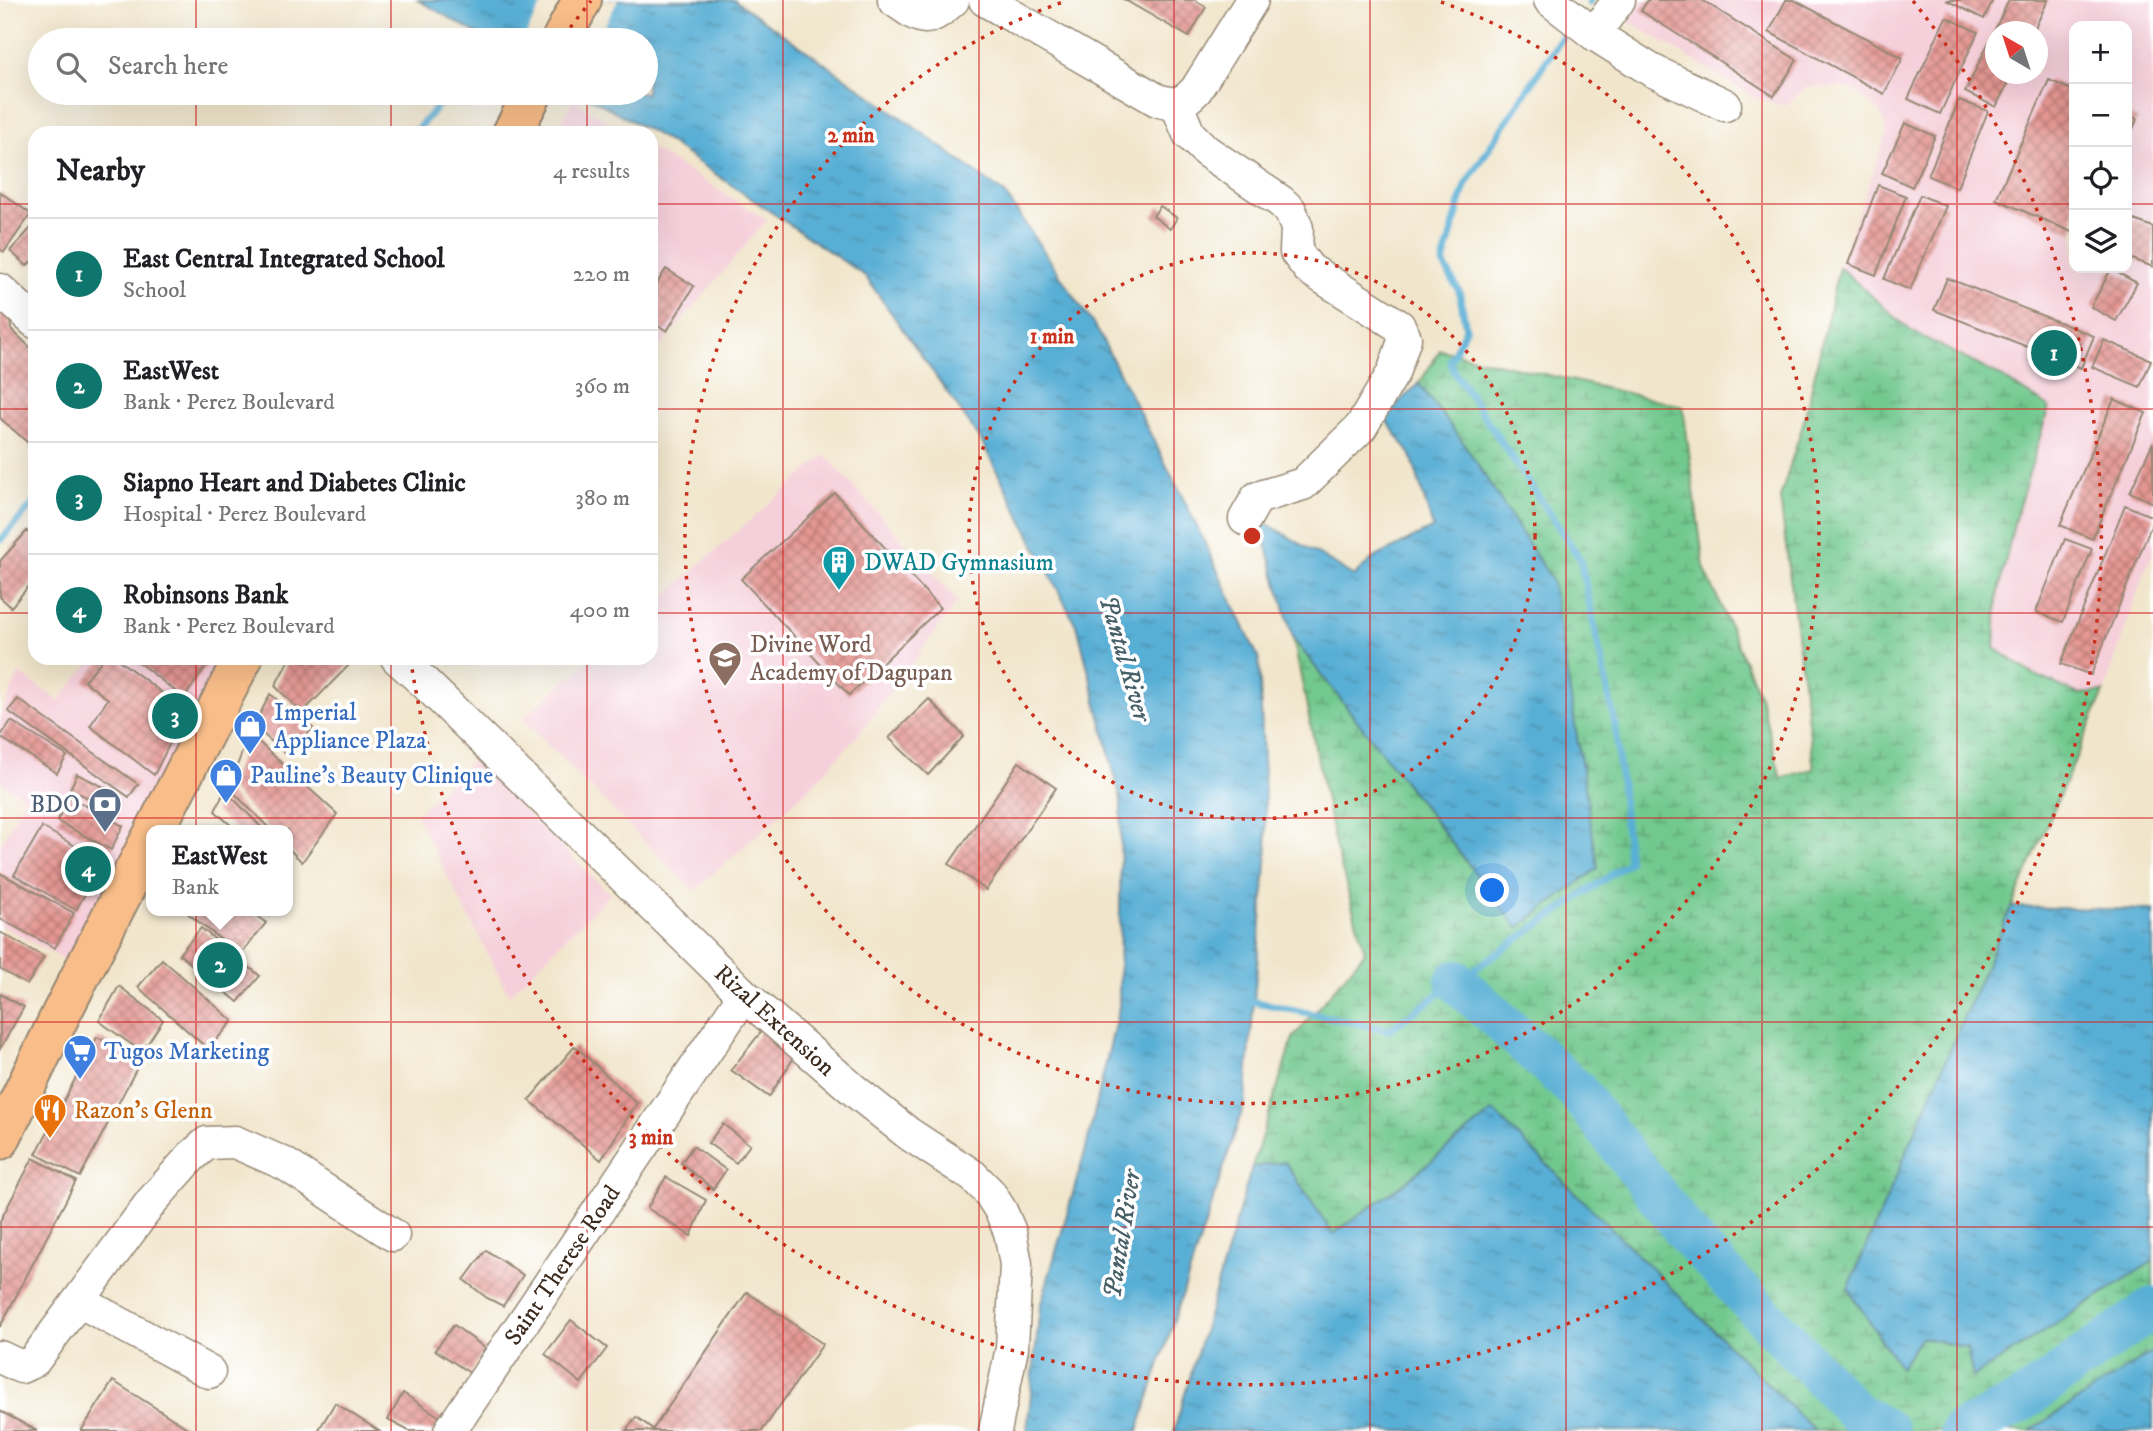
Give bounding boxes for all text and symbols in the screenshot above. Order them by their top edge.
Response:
north arrow [1985,21,2048,84]
map controls [2069,21,2132,273]
button: + [2069,21,2132,84]
search box [28,28,658,105]
icon: search [52,48,90,86]
text: Search here [108,50,228,83]
button: − [2069,84,2132,147]
text: 2 min [828,123,876,149]
button: locate [2069,147,2132,210]
text: Nearby [56,153,145,190]
text: 4 results [553,157,630,186]
button: layers [2069,210,2132,273]
text: East Central Integrated School [123,243,445,276]
text: 1 [75,260,83,289]
text: 220 m [573,260,630,289]
text: School [123,276,186,305]
text: 1 min [1030,324,1075,350]
pin: 1 [2031,327,2077,379]
text: EastWest [123,355,219,388]
text: 2 [73,372,85,401]
text: 360 m [575,372,630,401]
text: Bank · Perez Boulevard [123,388,335,417]
text: Siapno Heart and Diabetes Clinic [123,467,466,500]
text: 3 [75,484,83,513]
text: 380 m [575,484,630,513]
text: Hospital · Perez Boulevard [123,500,366,529]
centre of rings [1240,524,1264,548]
building icon: DWAD Gymnasium [820,543,858,592]
place label: DWAD Gymnasium [864,548,1054,578]
text: Robinsons Bank [123,579,288,612]
water label: Pantal River [1091,592,1159,727]
text: 4 [72,596,86,625]
text: 400 m [570,596,630,625]
text: Bank · Perez Boulevard [123,612,335,641]
place label: Divine Word Academy of Dagupan [750,630,953,688]
school or university icon: Divine Word Academy of Dagupan [706,639,744,688]
pin: 3 [152,690,198,742]
place label: Imperial Appliance Plaza [274,698,427,756]
shop icon: Imperial Appliance Plaza [231,707,269,756]
shop icon: Pauline's Beauty Clinique [207,756,245,805]
place label: Pauline's Beauty Clinique [250,761,493,791]
bank icon: BDO [86,785,124,834]
place label: BDO [30,790,80,820]
popup [146,825,293,916]
text: EastWest [171,840,268,873]
pin: 4 [65,843,111,895]
text: Bank [171,873,219,902]
your location [1475,873,1509,907]
pin: 2 [197,939,243,991]
street label: Rizal Extension [708,959,841,1083]
supermarket icon: Tugos Marketing [61,1032,99,1081]
place label: Tugos Marketing [104,1037,269,1067]
restaurant icon: Razon's Glenn [31,1091,69,1140]
place label: Razon's Glenn [74,1096,213,1126]
text: 3 min [629,1125,674,1151]
water label: Pantal River [1096,1166,1149,1301]
street label: Saint Therese Road [498,1180,627,1351]

